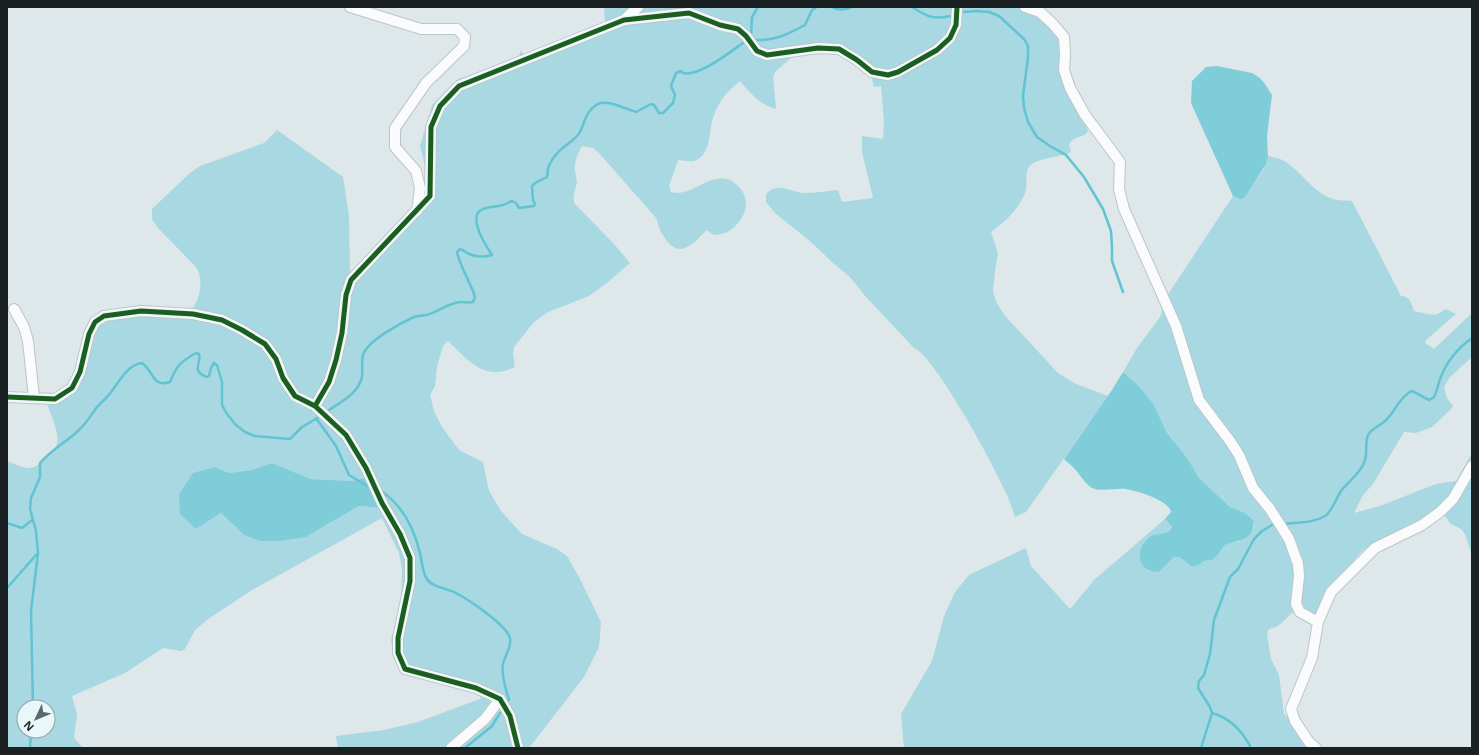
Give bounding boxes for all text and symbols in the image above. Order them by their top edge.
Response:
north arrow [16,699,56,739]
text: N [20,718,37,735]

